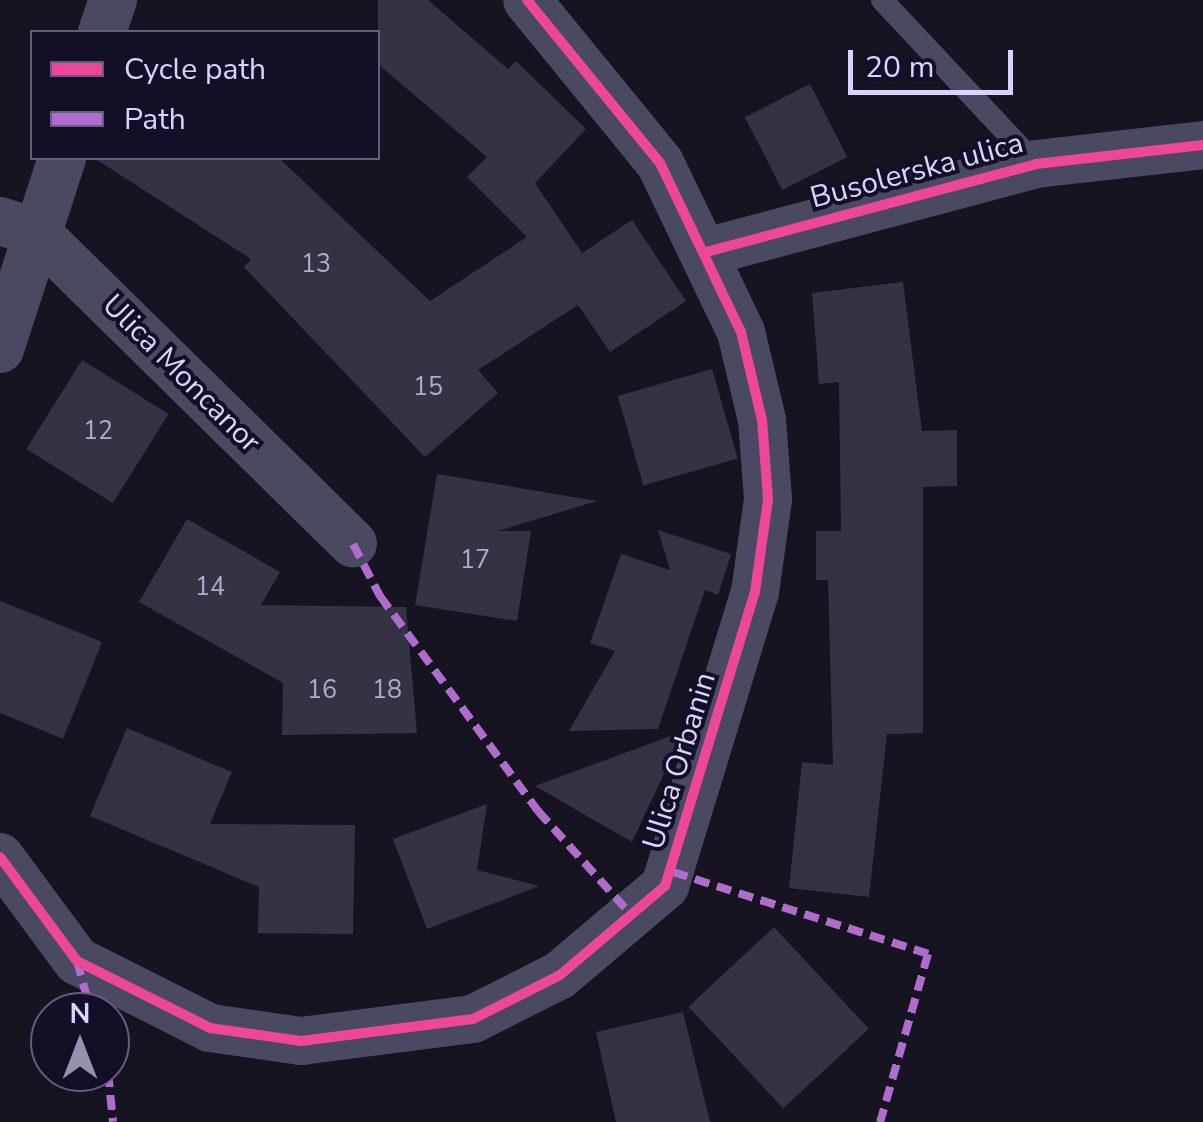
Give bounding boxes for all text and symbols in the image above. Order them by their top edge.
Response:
legend [30,30,380,160]
scale bar [853,30,1018,92]
text: 20 m [865,47,934,88]
text: Cycle path [124,49,266,90]
text: Path [124,99,186,140]
street label: Busolerska ulica [807,125,1027,217]
house number: 13 [301,249,331,279]
street label: Ulica Moncanor [95,288,267,460]
house number: 15 [413,372,443,402]
house number: 12 [83,416,113,446]
house number: 17 [460,545,490,575]
house number: 14 [195,572,225,602]
street label: Ulica Orbanin [636,668,724,854]
house number: 16 [307,675,337,705]
house number: 18 [372,675,402,705]
north arrow [30,992,130,1092]
text: N [70,995,90,1033]

